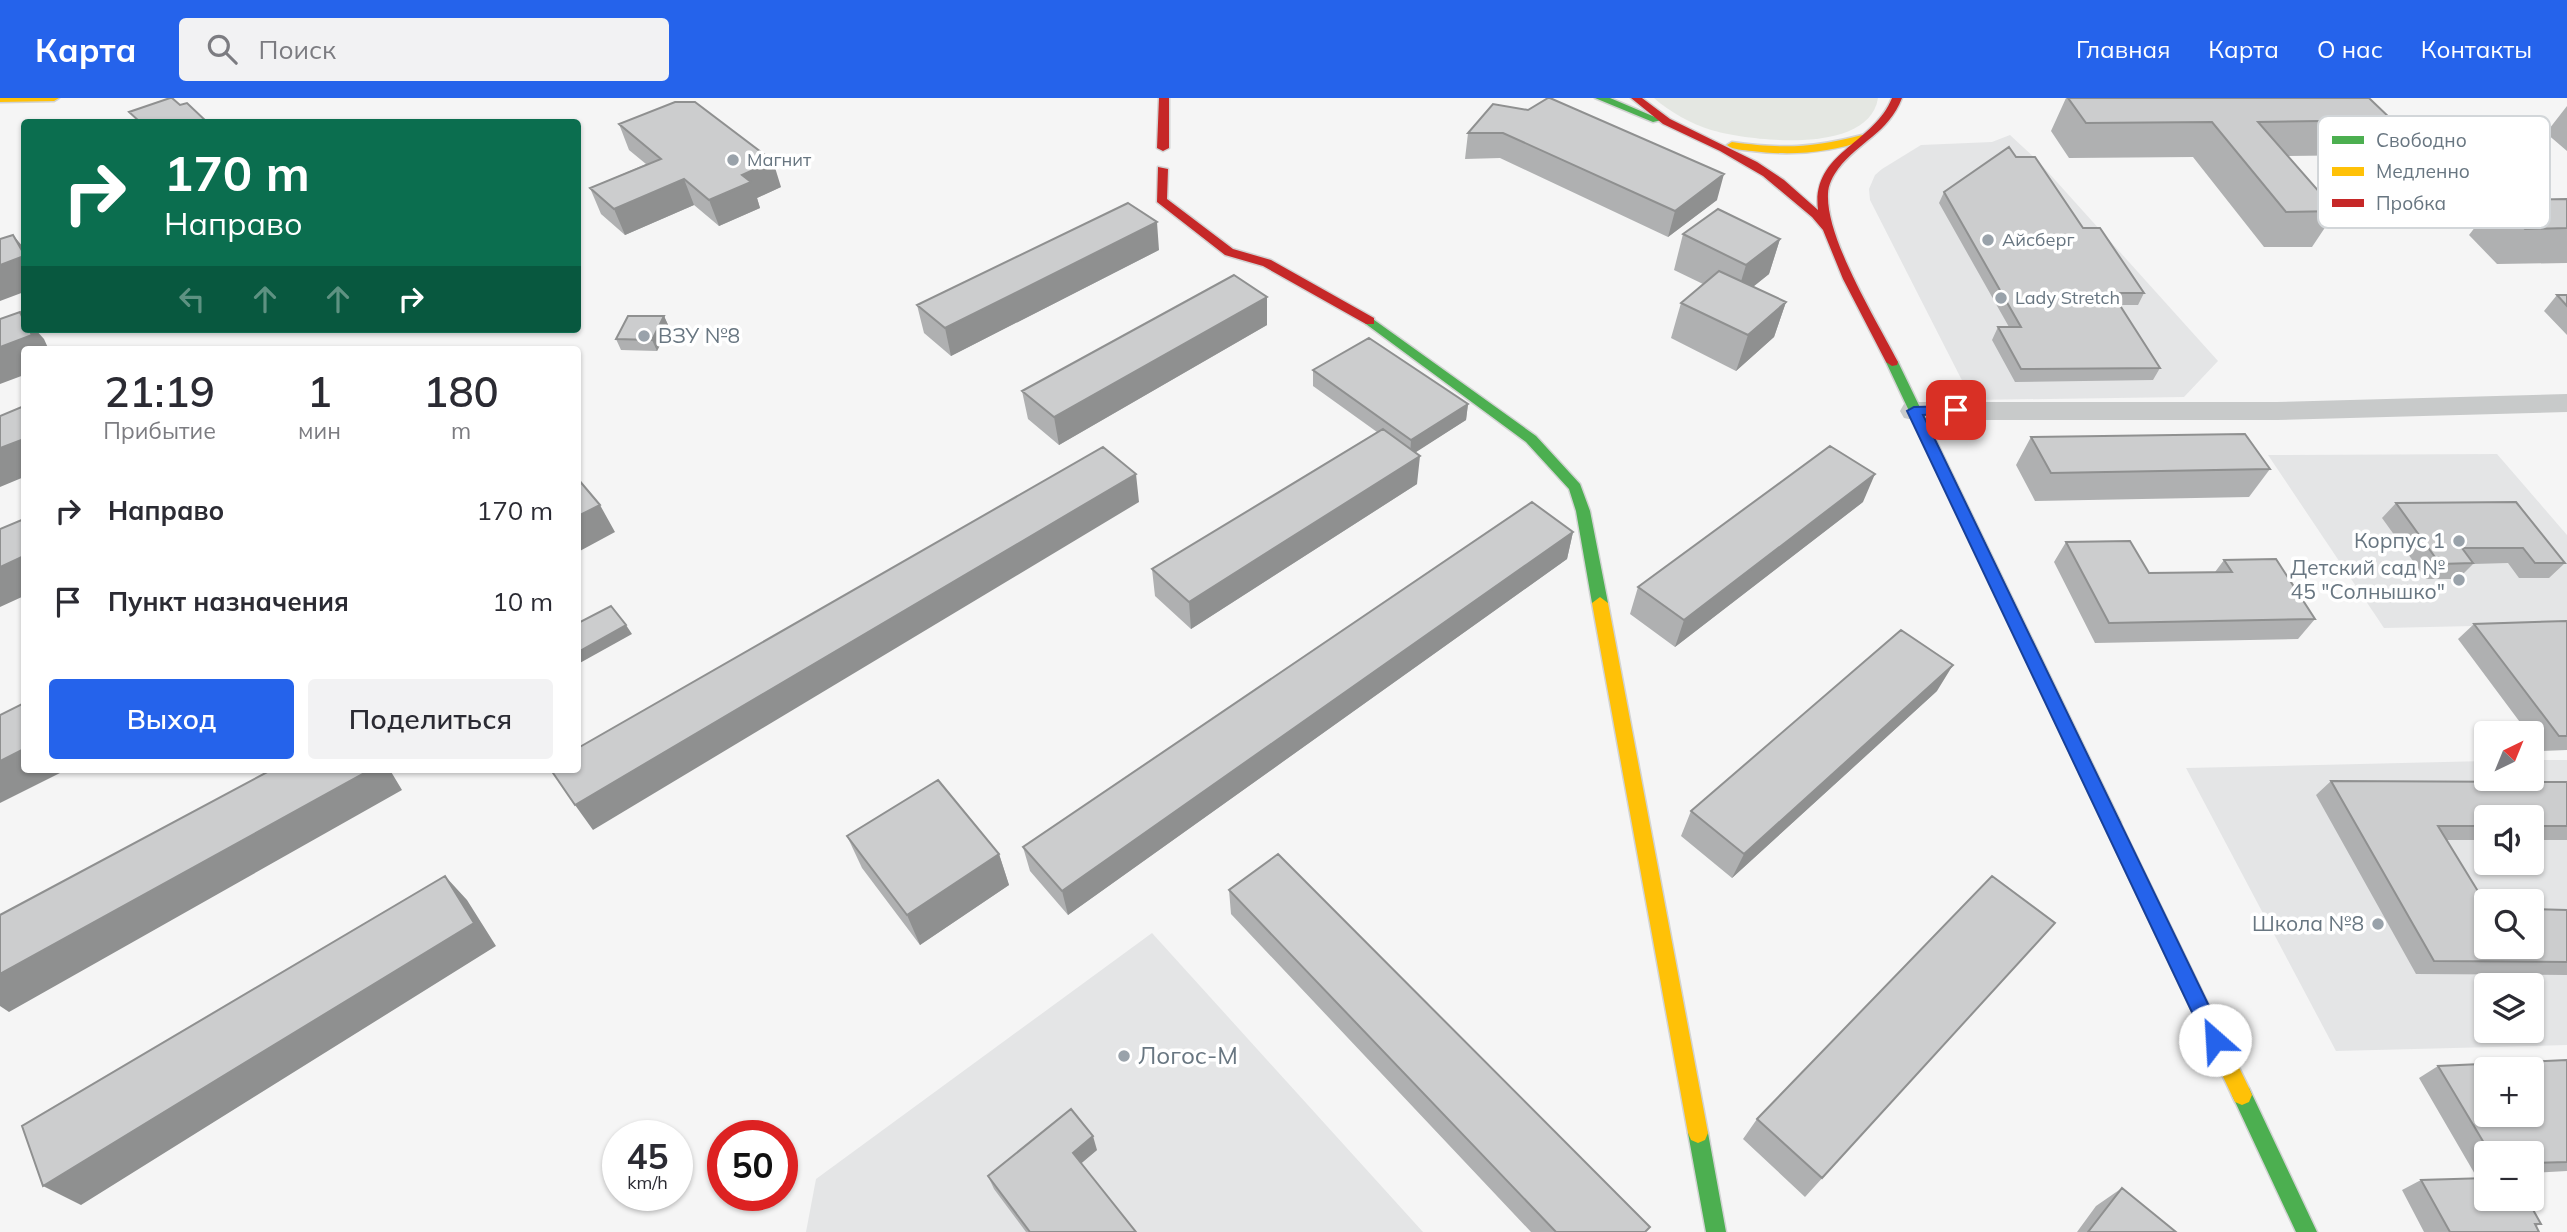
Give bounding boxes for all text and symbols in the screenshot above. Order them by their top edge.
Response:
search box [179,18,669,81]
text: Карта [35,29,137,70]
icon: search [203,30,241,68]
text: Поиск [259,33,336,66]
text: Главная [2076,34,2170,64]
text: Карта [2208,34,2279,64]
text: О нас [2317,34,2383,64]
text: Контакты [2421,34,2532,64]
legend [2318,116,2550,228]
text: Свободно [2376,128,2467,152]
text: 170 m [164,142,310,203]
icon: right [49,147,140,238]
place label: Магнит [747,148,812,171]
marker: Магнит [725,152,741,168]
text: Медленно [2376,159,2470,183]
text: Пробка [2376,191,2446,215]
text: Направо [164,203,303,243]
place label: Айсберг [2002,228,2074,251]
marker: Айсберг [1980,232,1996,248]
icon: left [173,280,211,318]
icon: ahead [246,280,284,318]
icon: ahead [319,280,357,318]
icon: right [392,280,430,318]
place label: Lady Stretch [2015,286,2120,309]
marker: Lady Stretch [1993,290,2009,306]
place label: ВЗУ №8 [658,322,740,348]
marker: ВЗУ №8 [636,328,652,344]
text: 21:19 [104,365,215,418]
text: 1 [307,365,332,418]
text: 180 [423,365,499,418]
pin [1926,380,1986,440]
icon: arrive [1937,391,1975,429]
text: Прибытие [103,416,216,445]
text: мин [298,416,341,445]
text: m [451,416,471,445]
icon: right [49,492,87,530]
text: Направо [108,494,224,527]
text: 170 m [477,494,553,527]
place label: Корпус 1 [2354,527,2445,553]
marker: Корпус 1 [2451,533,2467,549]
place label: Детский сад № 45 "Солнышко" [2290,554,2445,604]
marker: Детский сад № 45 "Солнышко" [2451,572,2467,588]
icon: arrive [49,583,87,621]
text: Пункт назначения [108,585,349,618]
text: 10 m [492,585,553,618]
button: Выход [49,679,294,759]
button: Поделиться [308,679,553,759]
north arrow [2474,721,2544,791]
map controls [2474,721,2544,1211]
button: sound [2474,805,2544,875]
button: search [2474,889,2544,959]
place label: Школа №8 [2252,910,2364,936]
marker: Школа №8 [2370,916,2386,932]
button: layers [2474,973,2544,1043]
position arrow [2178,1003,2252,1077]
place label: Логос-М [1138,1040,1238,1070]
marker: Логос-М [1116,1048,1132,1064]
button: + [2474,1057,2544,1127]
speed limit sign: 50 [707,1120,798,1211]
text: 45 [626,1134,669,1178]
button: − [2474,1141,2544,1211]
text: km/h [627,1171,668,1194]

